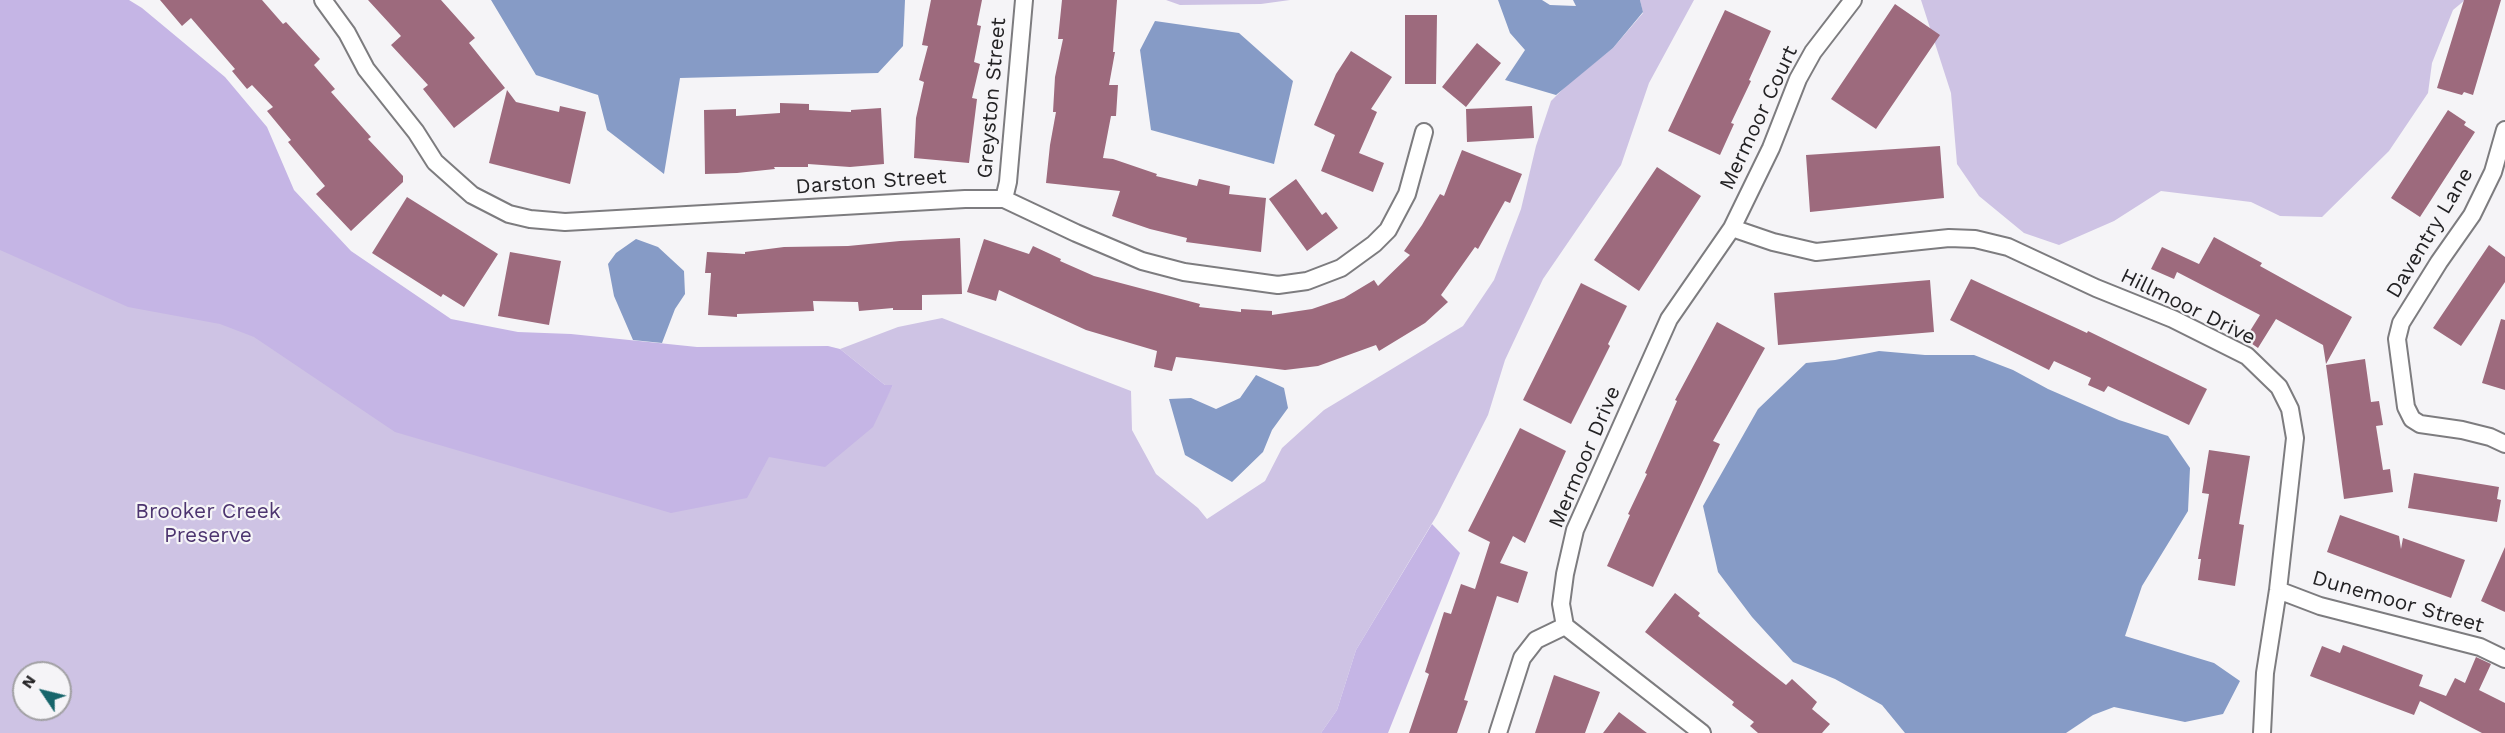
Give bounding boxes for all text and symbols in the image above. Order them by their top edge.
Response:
street label: Greyston Street [972,16,1012,180]
street label: Mermoor Court [1715,42,1803,194]
street label: Daventry Lane [2381,163,2479,303]
street label: Darston Street [795,164,947,200]
street label: Hillmoor Drive [2116,263,2260,351]
street label: Mermoor Drive [1544,382,1626,532]
park label: Brooker Creek Preserve [135,499,281,549]
street label: Dunemoor Street [2309,565,2487,639]
north arrow [12,661,72,721]
text: N [17,671,40,692]

